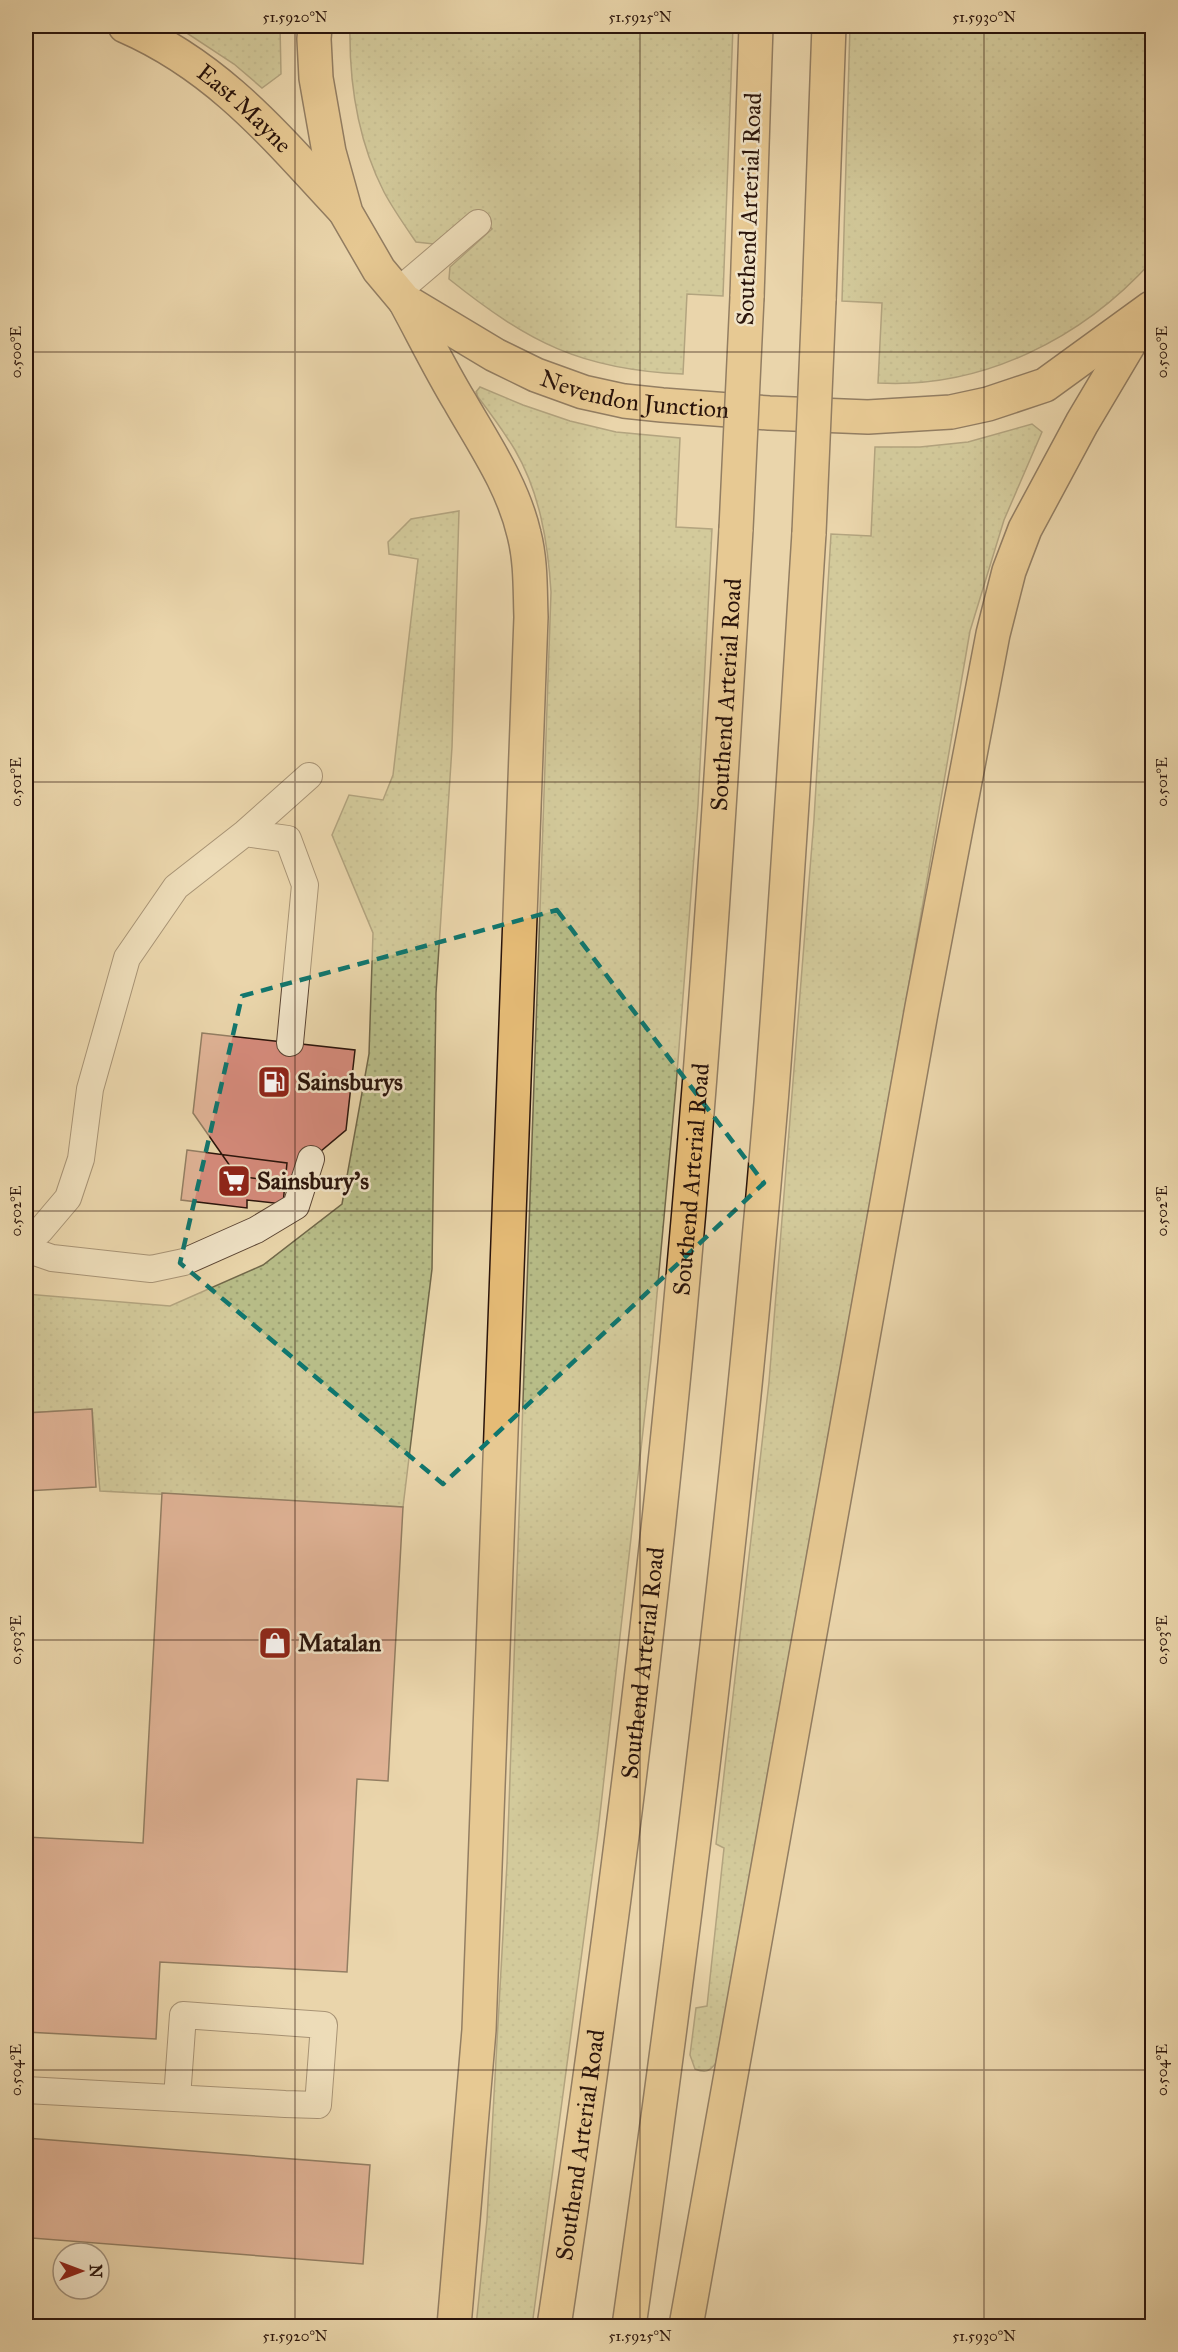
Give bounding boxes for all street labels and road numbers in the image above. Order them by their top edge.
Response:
street label: East Mayne [191,57,298,159]
street label: Southend Arterial Road [730,92,768,326]
street label: Nevendon Junction [536,363,730,425]
street label: Southend Arterial Road [704,577,748,812]
street label: Southend Arterial Road [666,1062,716,1297]
street label: Southend Arterial Road [614,1546,671,1781]
street label: Southend Arterial Road [549,2027,611,2262]

